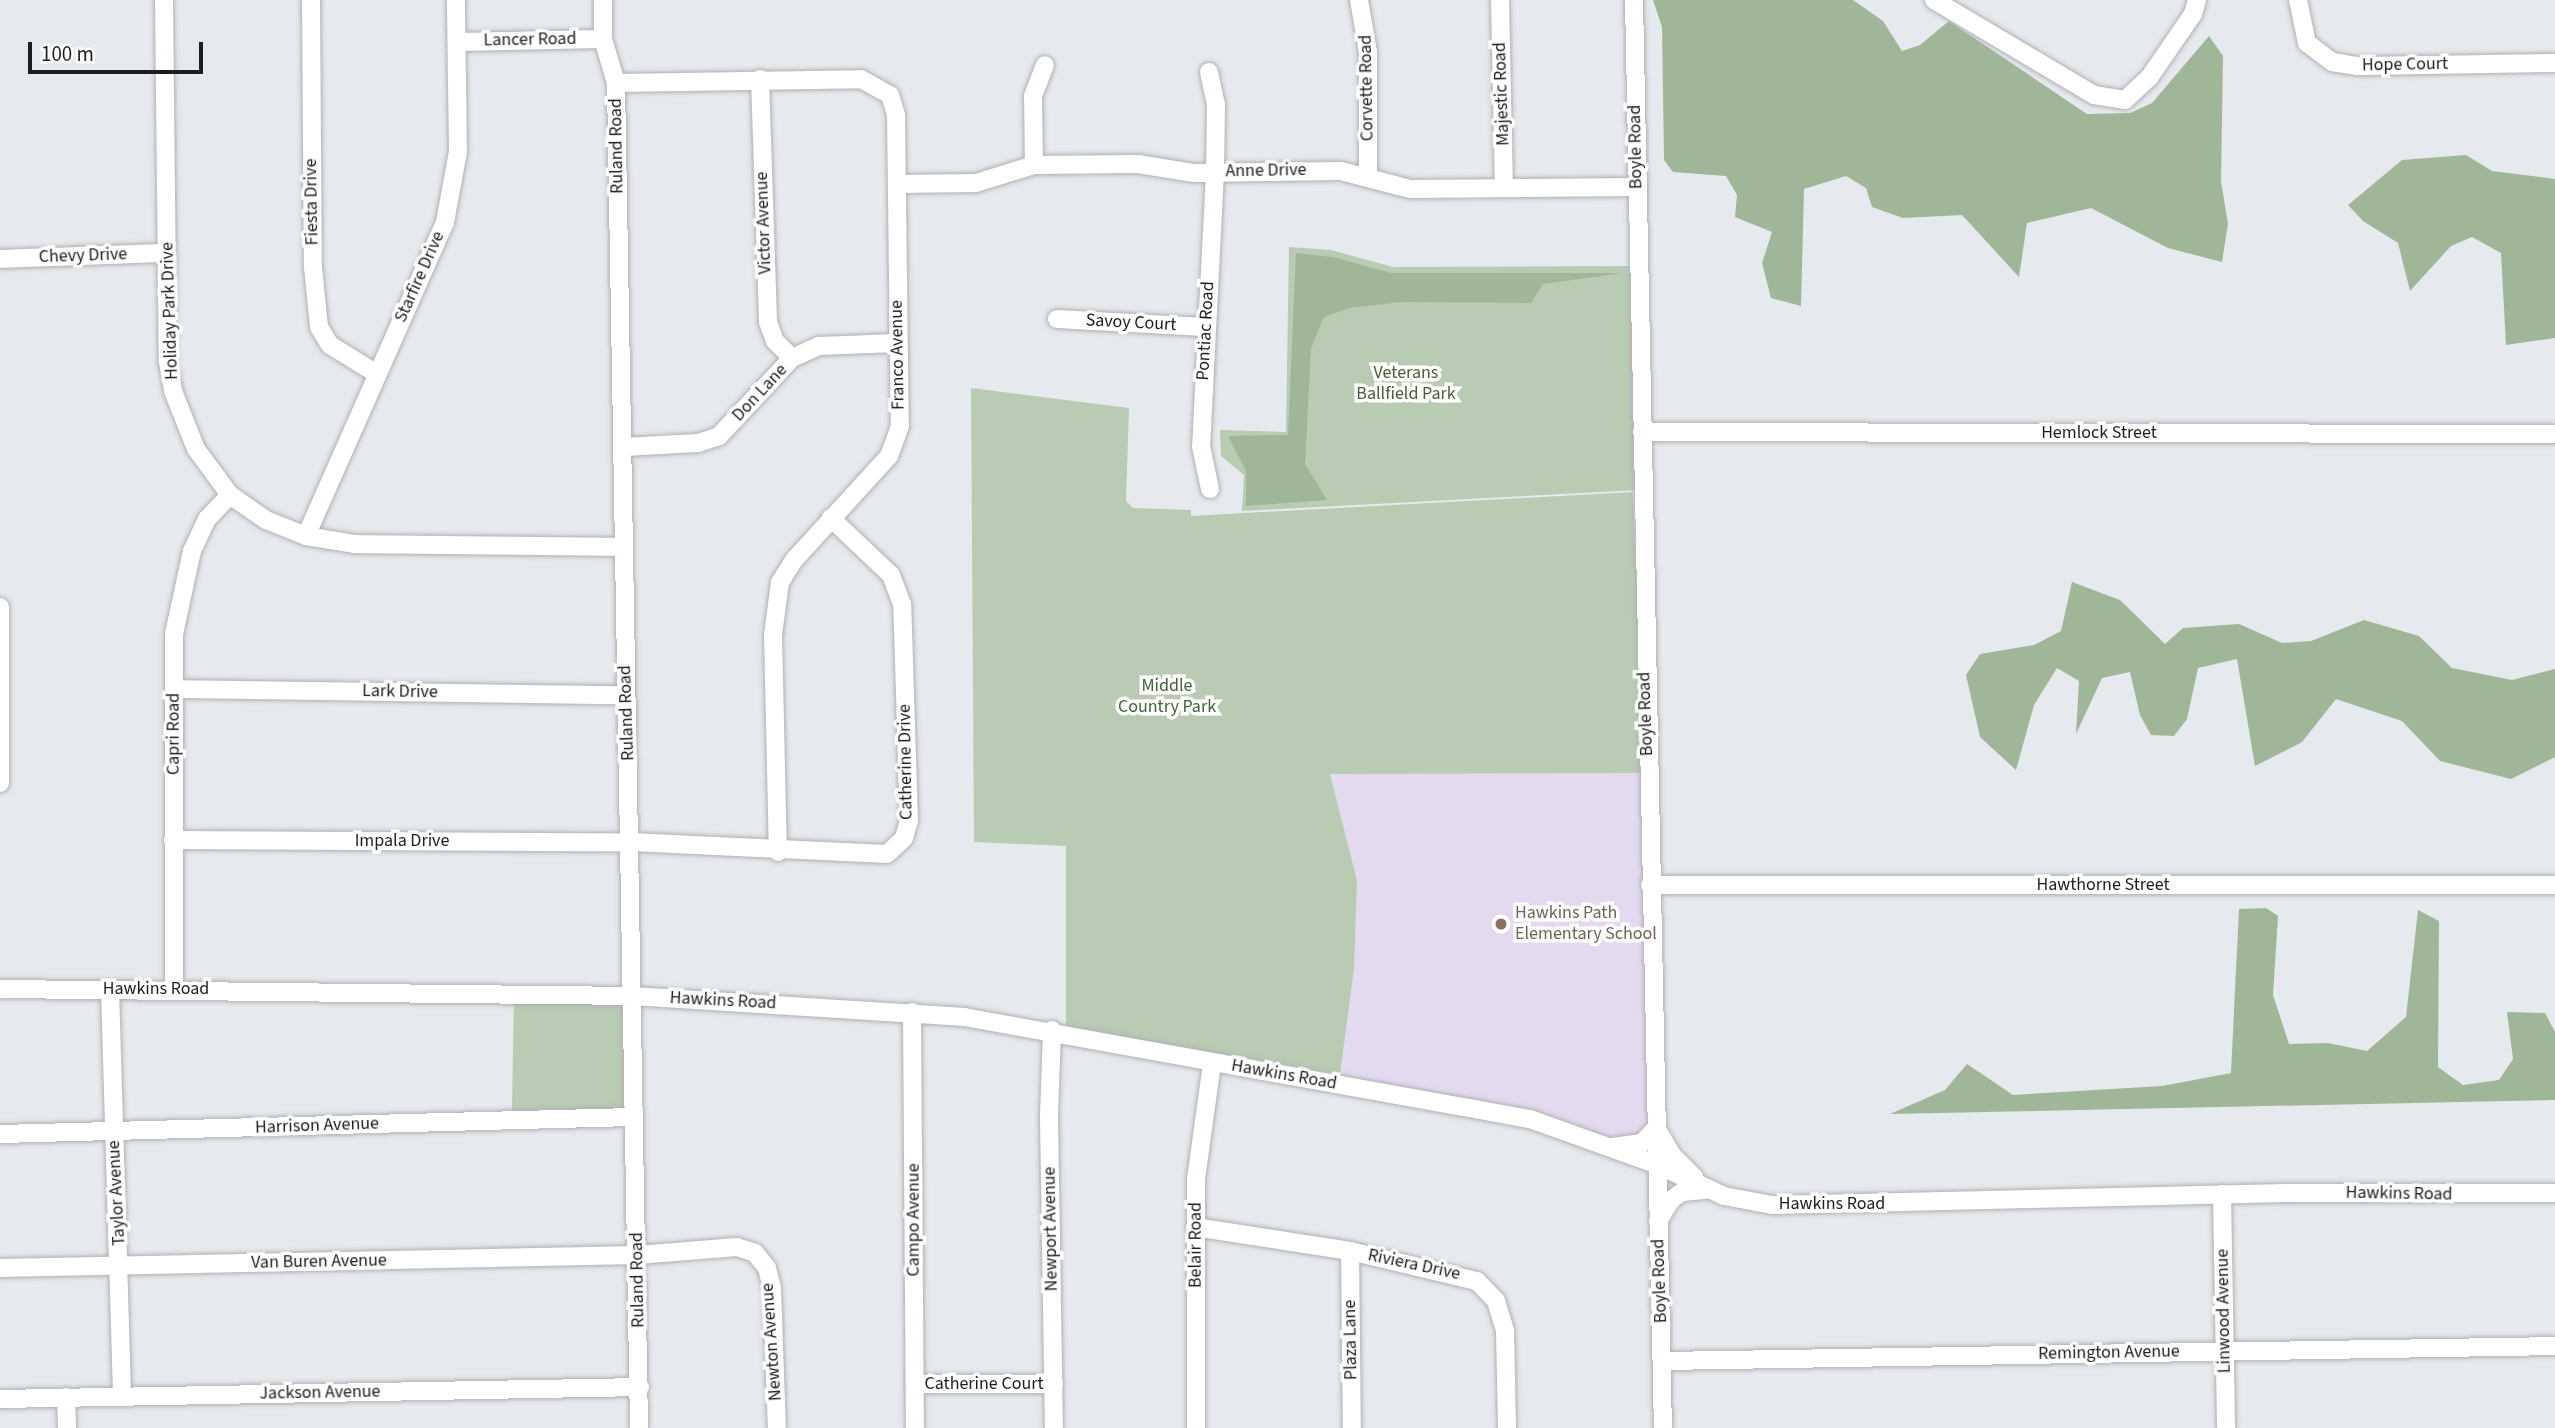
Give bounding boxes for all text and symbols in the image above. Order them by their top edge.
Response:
scale bar [32,28,206,72]
street label: Lancer Road [483,28,577,52]
street label: Corvette Road [1355,35,1379,141]
text: 100 m [41,39,94,69]
street label: Majestic Road [1489,42,1515,146]
street label: Hope Court [2362,53,2448,77]
street label: Ruland Road [605,98,629,194]
street label: Boyle Road [1624,105,1648,189]
street label: Fiesta Drive [300,158,324,246]
street label: Anne Drive [1225,159,1307,183]
street label: Victor Avenue [751,171,777,275]
street label: Starfire Drive [390,228,450,326]
street label: Holiday Park Drive [157,242,183,380]
street label: Chevy Drive [38,244,128,268]
street label: Pontiac Road [1193,281,1219,381]
street label: Franco Avenue [886,300,910,410]
street label: Savoy Court [1085,310,1177,336]
street label: Don Lane [728,360,792,426]
park label: Veterans Ballfield Park [1356,363,1456,406]
street label: Hemlock Street [2041,422,2157,444]
street label: Ruland Road [615,665,639,761]
street label: Boyle Road [1634,671,1658,757]
park label: Middle Country Park [1118,676,1216,718]
street label: Lark Drive [362,681,438,703]
street label: Capri Road [163,693,185,775]
street label: Catherine Drive [894,704,918,820]
street label: Impala Drive [355,830,449,852]
street label: Hawthorne Street [2036,874,2170,896]
place label: Hawkins Path Elementary School [1515,903,1657,946]
marker: Hawkins Path Elementary School [1493,916,1509,932]
street label: Hawkins Road [103,978,209,1000]
street label: Hawkins Road [669,987,777,1015]
street label: Hawkins Road [1230,1055,1338,1095]
street label: Harrison Avenue [255,1113,379,1139]
street label: Taylor Avenue [103,1140,131,1246]
street label: Campo Avenue [903,1163,925,1277]
street label: Newport Avenue [1039,1166,1063,1292]
street label: Hawkins Road [2345,1182,2453,1206]
street label: Hawkins Road [1779,1193,1885,1215]
street label: Belair Road [1185,1202,1207,1288]
street label: Ruland Road [626,1232,650,1328]
street label: Boyle Road [1648,1238,1672,1324]
street label: Riviera Drive [1366,1245,1462,1285]
street label: Linwood Avenue [2212,1249,2236,1373]
street label: Van Buren Avenue [251,1250,387,1274]
street label: Newton Avenue [757,1282,787,1402]
street label: Plaza Lane [1340,1300,1362,1380]
street label: Remington Avenue [2038,1341,2180,1365]
street label: Catherine Court [924,1373,1044,1395]
street label: Jackson Avenue [259,1381,381,1405]

